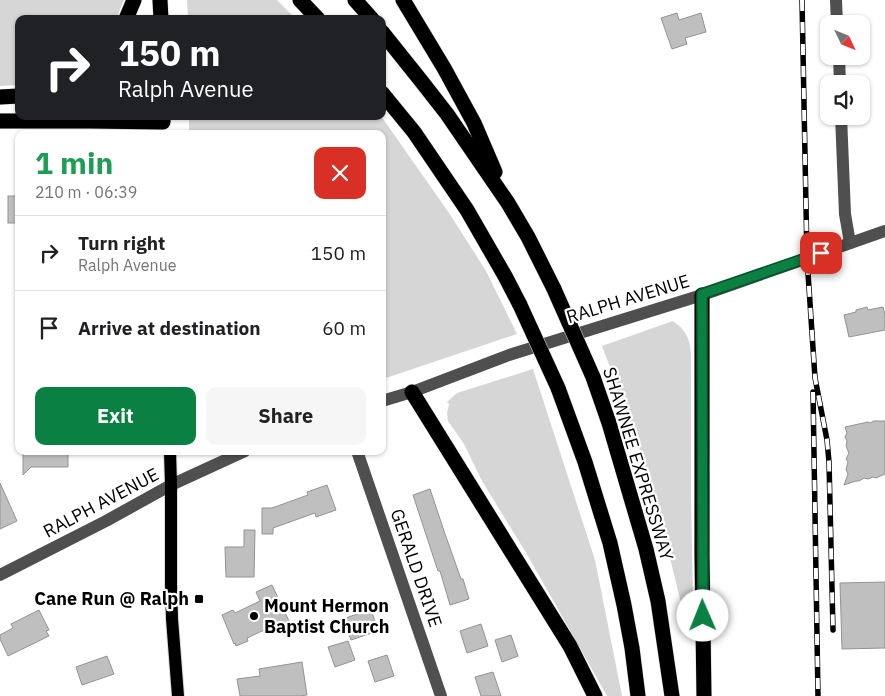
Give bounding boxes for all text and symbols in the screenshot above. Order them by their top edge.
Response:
north arrow [820,15,870,65]
map controls [820,15,870,125]
text: 150 m [118,30,221,76]
icon: right [35,35,100,100]
text: Ralph Avenue [118,74,254,103]
button: sound [820,75,870,125]
text: 1 min [35,143,113,182]
button: close [314,147,366,199]
text: 210 m · 06:39 [35,182,137,202]
text: Turn right [78,231,165,255]
pin [800,232,842,274]
icon: right [35,239,63,267]
icon: arrive [807,239,835,267]
text: 150 m [311,241,366,265]
text: Ralph Avenue [78,255,177,275]
street label: RALPH AVENUE [563,269,692,328]
icon: arrive [35,314,63,342]
text: Arrive at destination [78,316,261,340]
text: 60 m [322,316,366,340]
street label: SHAWNEE EXPRESSWAY [598,364,679,564]
button: Exit [35,387,196,445]
button: Share [206,387,366,445]
street label: RALPH AVENUE [39,462,163,543]
street label: GERALD DRIVE [385,506,447,630]
place label: Cane Run @ Ralph [34,587,189,610]
position arrow [676,589,728,641]
marker: Cane Run @ Ralph [193,593,205,605]
place label: Mount Hermon Baptist Church [264,594,390,638]
marker: Mount Hermon Baptist Church [248,610,260,622]

